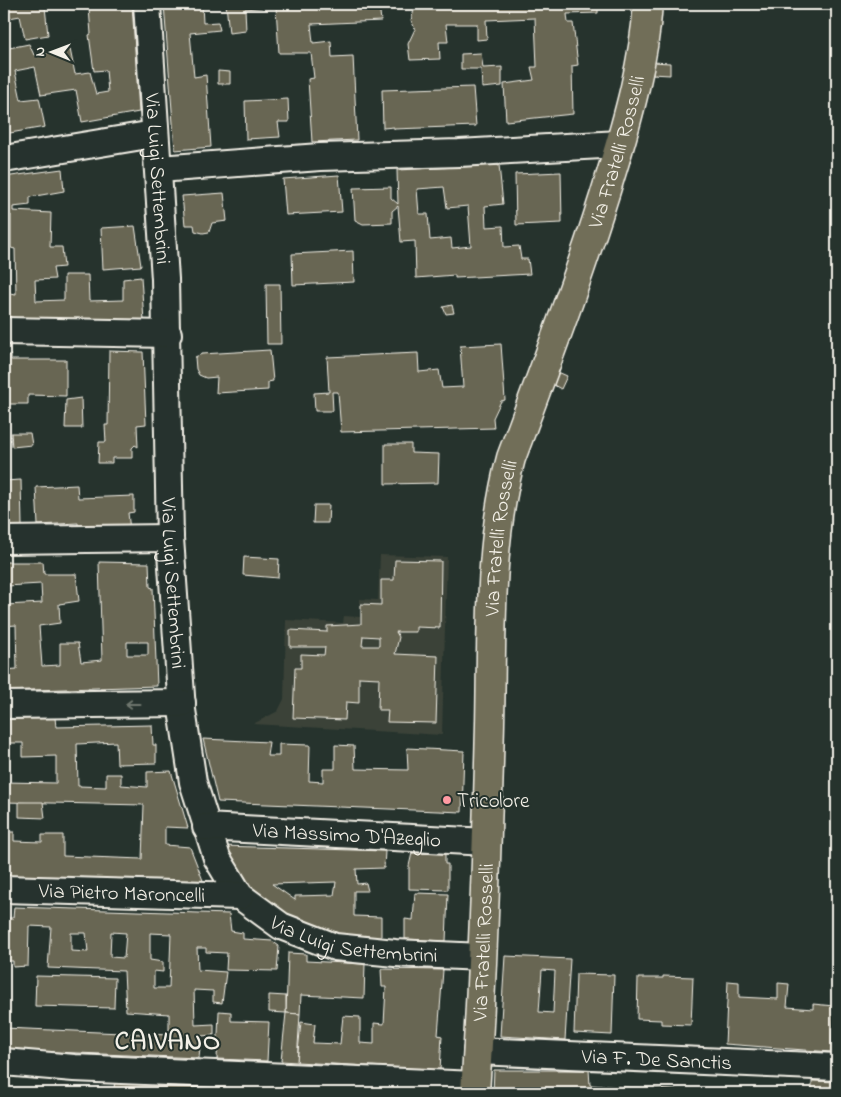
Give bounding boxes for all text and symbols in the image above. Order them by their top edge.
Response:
north arrow [28,28,78,78]
text: N [30,47,51,57]
street label: Via Fratelli Rosselli [581,73,654,234]
street label: Via Luigi Settembrini [136,91,177,265]
street label: Via Fratelli Rosselli [479,457,527,618]
street label: Via Luigi Settembrini [152,496,192,670]
one-way arrow [125,699,142,709]
place label: Tricolore [457,787,530,817]
marker: Tricolore [441,794,453,806]
street label: Via Massimo D'Azeglio [251,816,442,858]
street label: Via Fratelli Rosselli [466,863,503,1023]
street label: Via Pietro Maroncelli [37,877,206,912]
street label: Via Luigi Settembrini [262,909,438,972]
district label: CAIVANO [115,1024,221,1062]
street label: Via F. De Sanctis [580,1043,733,1079]

